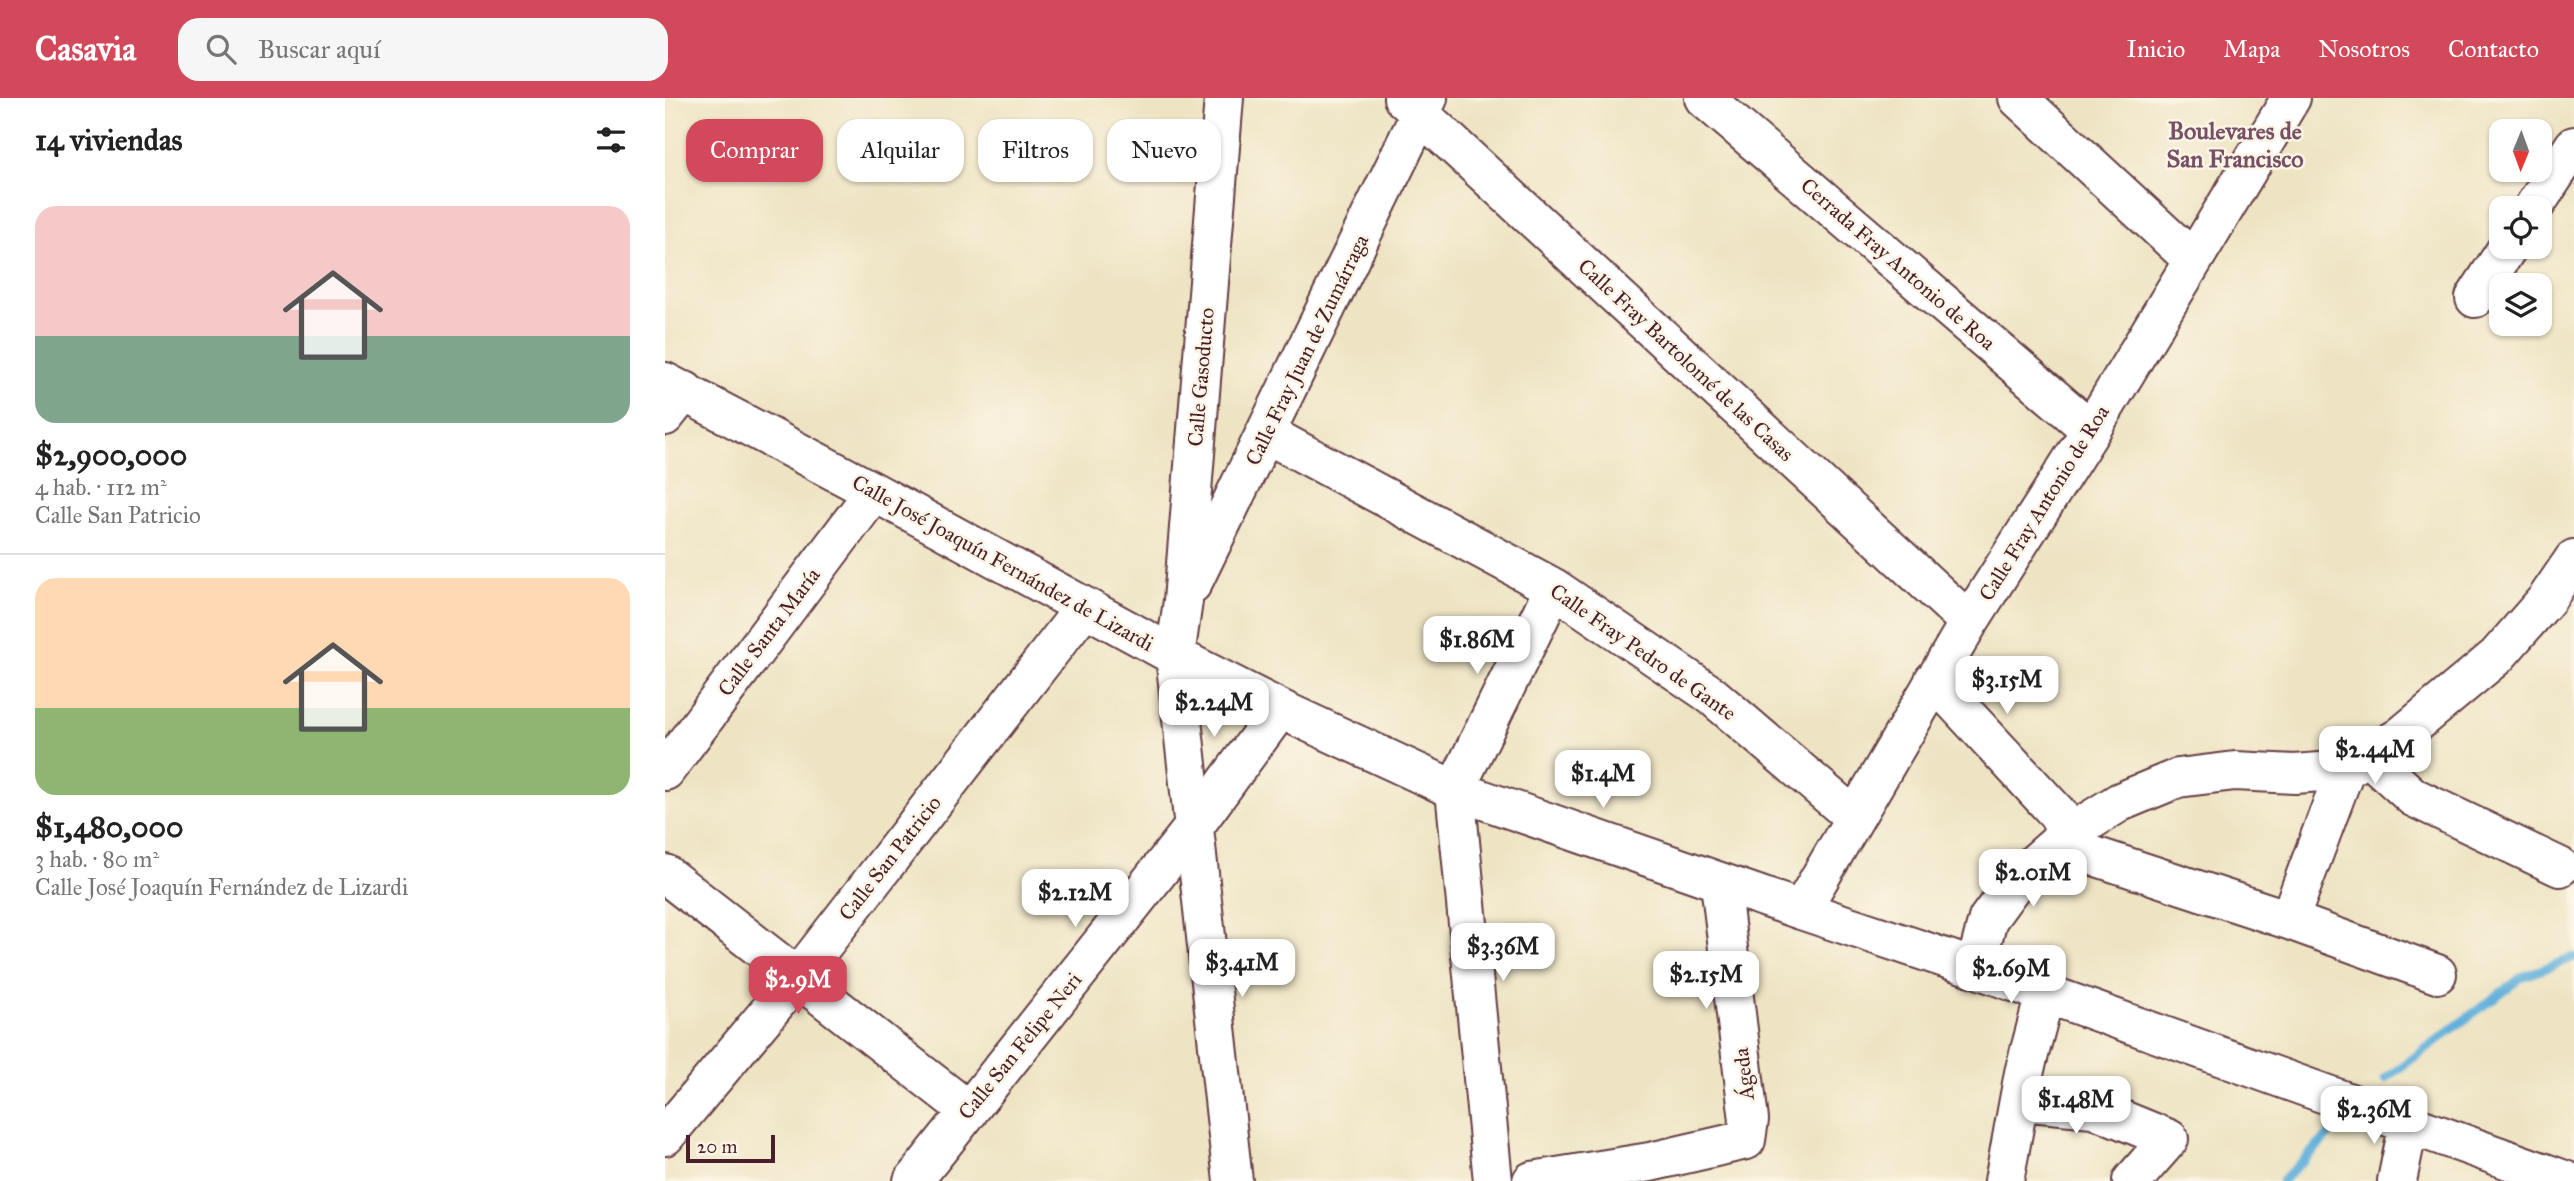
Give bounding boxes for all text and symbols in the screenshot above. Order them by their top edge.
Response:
search box [178,18,668,81]
text: Casavia [35,29,136,69]
icon: search [202,30,240,68]
text: Buscar aquí [258,33,380,65]
text: Inicio [2127,34,2185,64]
text: Mapa [2223,34,2280,64]
text: Nosotros [2318,34,2410,64]
text: Contacto [2448,34,2539,64]
district label: Boulevares de San Francisco [2166,116,2304,174]
chip: Comprar [686,119,823,182]
chip: Alquilar [837,119,964,182]
chip: Filtros [978,119,1093,182]
chip: Nuevo [1107,119,1221,182]
north arrow [2489,119,2551,182]
map controls [2489,119,2552,336]
icon: filters [592,121,630,159]
text: 14 viviendas [35,122,183,158]
street label: Cerrada Fray Antonio de Roa [1795,172,2001,356]
button: locate [2489,196,2552,259]
street label: Calle Fray Juan de Zumárraga [1240,230,1374,470]
icon: home [270,252,396,378]
street label: Calle Fray Bartolomé de las Casas [1573,253,1799,467]
button: layers [2489,273,2552,336]
street label: Calle Gasoducto [1182,306,1220,447]
street label: Calle Fray Antonio de Roa [1973,400,2115,606]
text: $2,900,000 [35,437,187,473]
street label: Calle José Joaquín Fernández de Lizardi [848,469,1159,657]
text: 4 hab. · 112 m² [35,473,167,501]
text: Calle San Patricio [35,501,201,529]
street label: Calle Santa María [712,563,826,701]
street label: Calle Fray Pedro de Gante [1545,578,1741,726]
pin: $1.86M [1420,616,1534,676]
icon: home [270,624,396,750]
text: $1.86M [1439,625,1515,653]
pin: $3.15M [1950,656,2064,716]
text: $3.15M [1971,665,2043,693]
pin: $2.24M [1157,680,1271,739]
text: $2.24M [1175,688,1253,716]
pin: $2.44M [2318,726,2432,786]
text: $2.44M [2335,735,2415,763]
pin: $1.4M [1554,750,1652,810]
text: $1.4M [1571,759,1635,787]
street label: Calle San Patricio [833,790,947,926]
text: $1,480,000 [35,809,183,845]
text: 3 hab. · 80 m² [35,845,159,873]
pin: $2.01M [1976,850,2090,909]
text: $2.01M [1995,858,2071,886]
pin: $2.12M [1018,870,1132,929]
text: Calle José Joaquín Fernández de Lizardi [35,873,408,901]
text: $2.12M [1038,878,1112,906]
pin: $3.36M [1446,924,1560,983]
text: $3.36M [1467,932,1539,960]
pin: $3.41M [1185,940,1299,999]
pin: $2.69M [1954,946,2068,1005]
text: $3.41M [1205,948,1279,976]
pin: $2.15M [1649,951,1763,1011]
text: $2.69M [1972,954,2050,982]
pin: $2.9M [749,956,847,1016]
text: $2.15M [1669,960,1743,988]
text: $2.9M [765,965,831,993]
street label: Calle San Felipe Neri [953,967,1087,1125]
street label: Ágeda [1728,1046,1760,1102]
pin: $1.48M [2019,1076,2133,1136]
text: $1.48M [2038,1085,2114,1113]
pin: $2.36M [2317,1086,2431,1146]
text: $2.36M [2336,1095,2412,1123]
scale bar [686,1132,775,1164]
text: 20 m [697,1135,738,1158]

